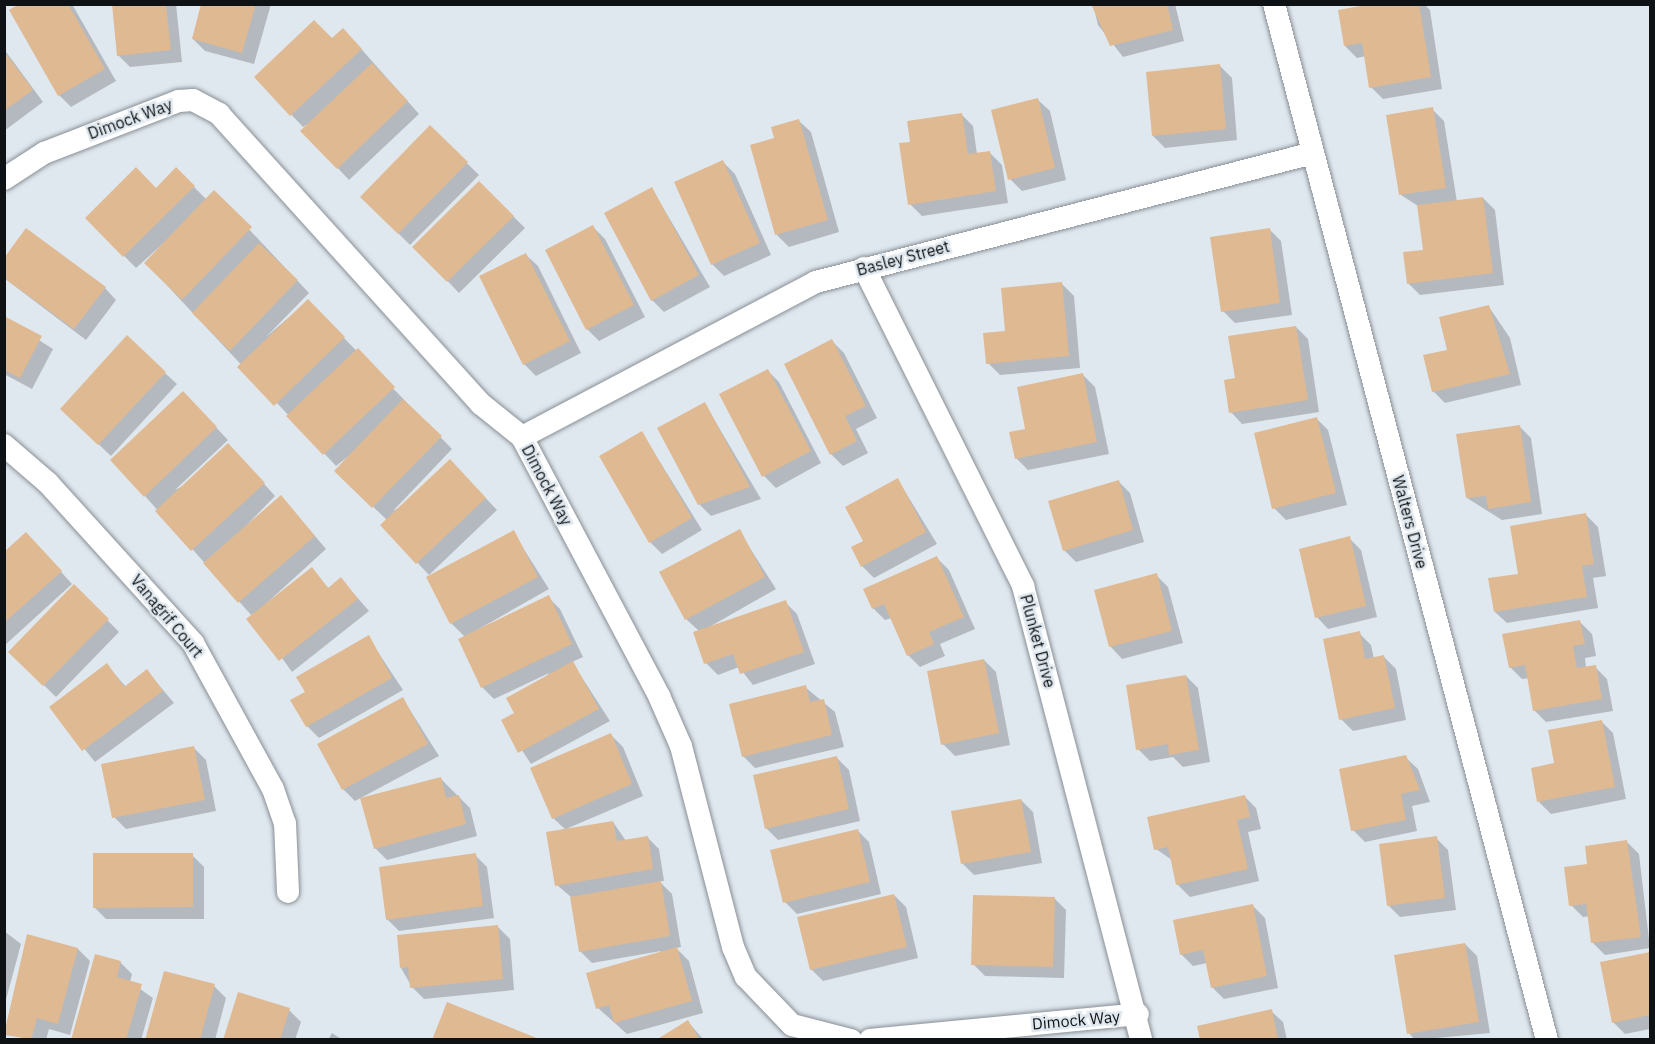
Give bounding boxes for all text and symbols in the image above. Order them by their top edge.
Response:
street label: Dimock Way [85,95,175,143]
street label: Basley Street [854,236,952,280]
street label: Dimock Way [518,441,576,529]
street label: Walters Drive [1388,473,1432,571]
street label: Vanagrif Court [127,571,207,661]
street label: Plunket Drive [1016,592,1060,690]
street label: Dimock Way [1031,1007,1121,1033]

